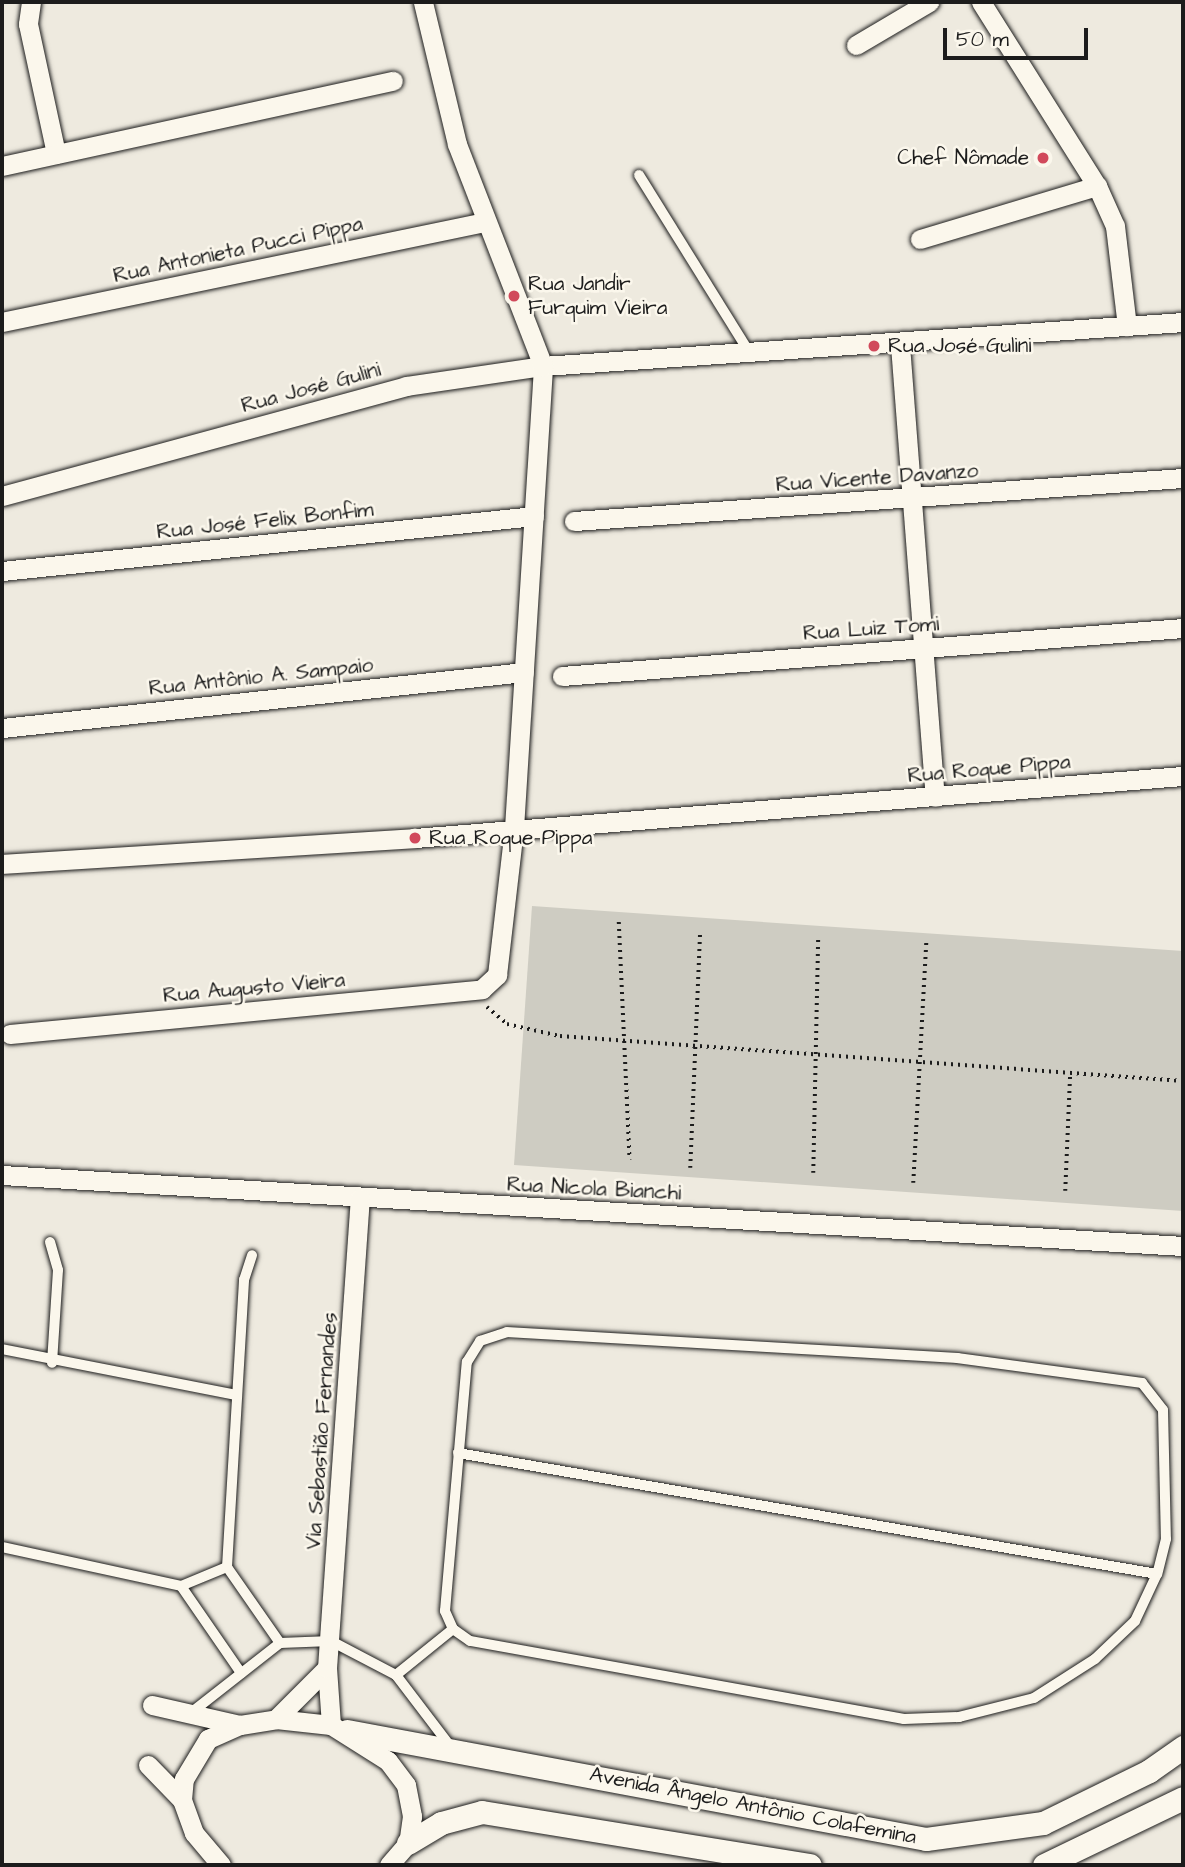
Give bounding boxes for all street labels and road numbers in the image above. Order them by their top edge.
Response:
street label: Rua Antonieta Pucci Pippa [111,211,365,289]
street label: Rua José Gulini [239,357,383,419]
street label: Rua Vicente Davanzo [775,458,979,498]
street label: Rua José Felix Bonfim [155,497,375,545]
street label: Rua Luiz Tomi [802,612,940,646]
street label: Rua Antônio A. Sampaio [148,653,374,701]
street label: Rua Roque Pippa [907,749,1071,789]
street label: Rua Augusto Vieira [162,967,346,1009]
street label: Rua Nicola Bianchi [506,1172,682,1206]
street label: Via Sebastião Fernandes [301,1312,343,1550]
street label: Avenida Ângelo Antônio Colafemina [588,1762,918,1850]

